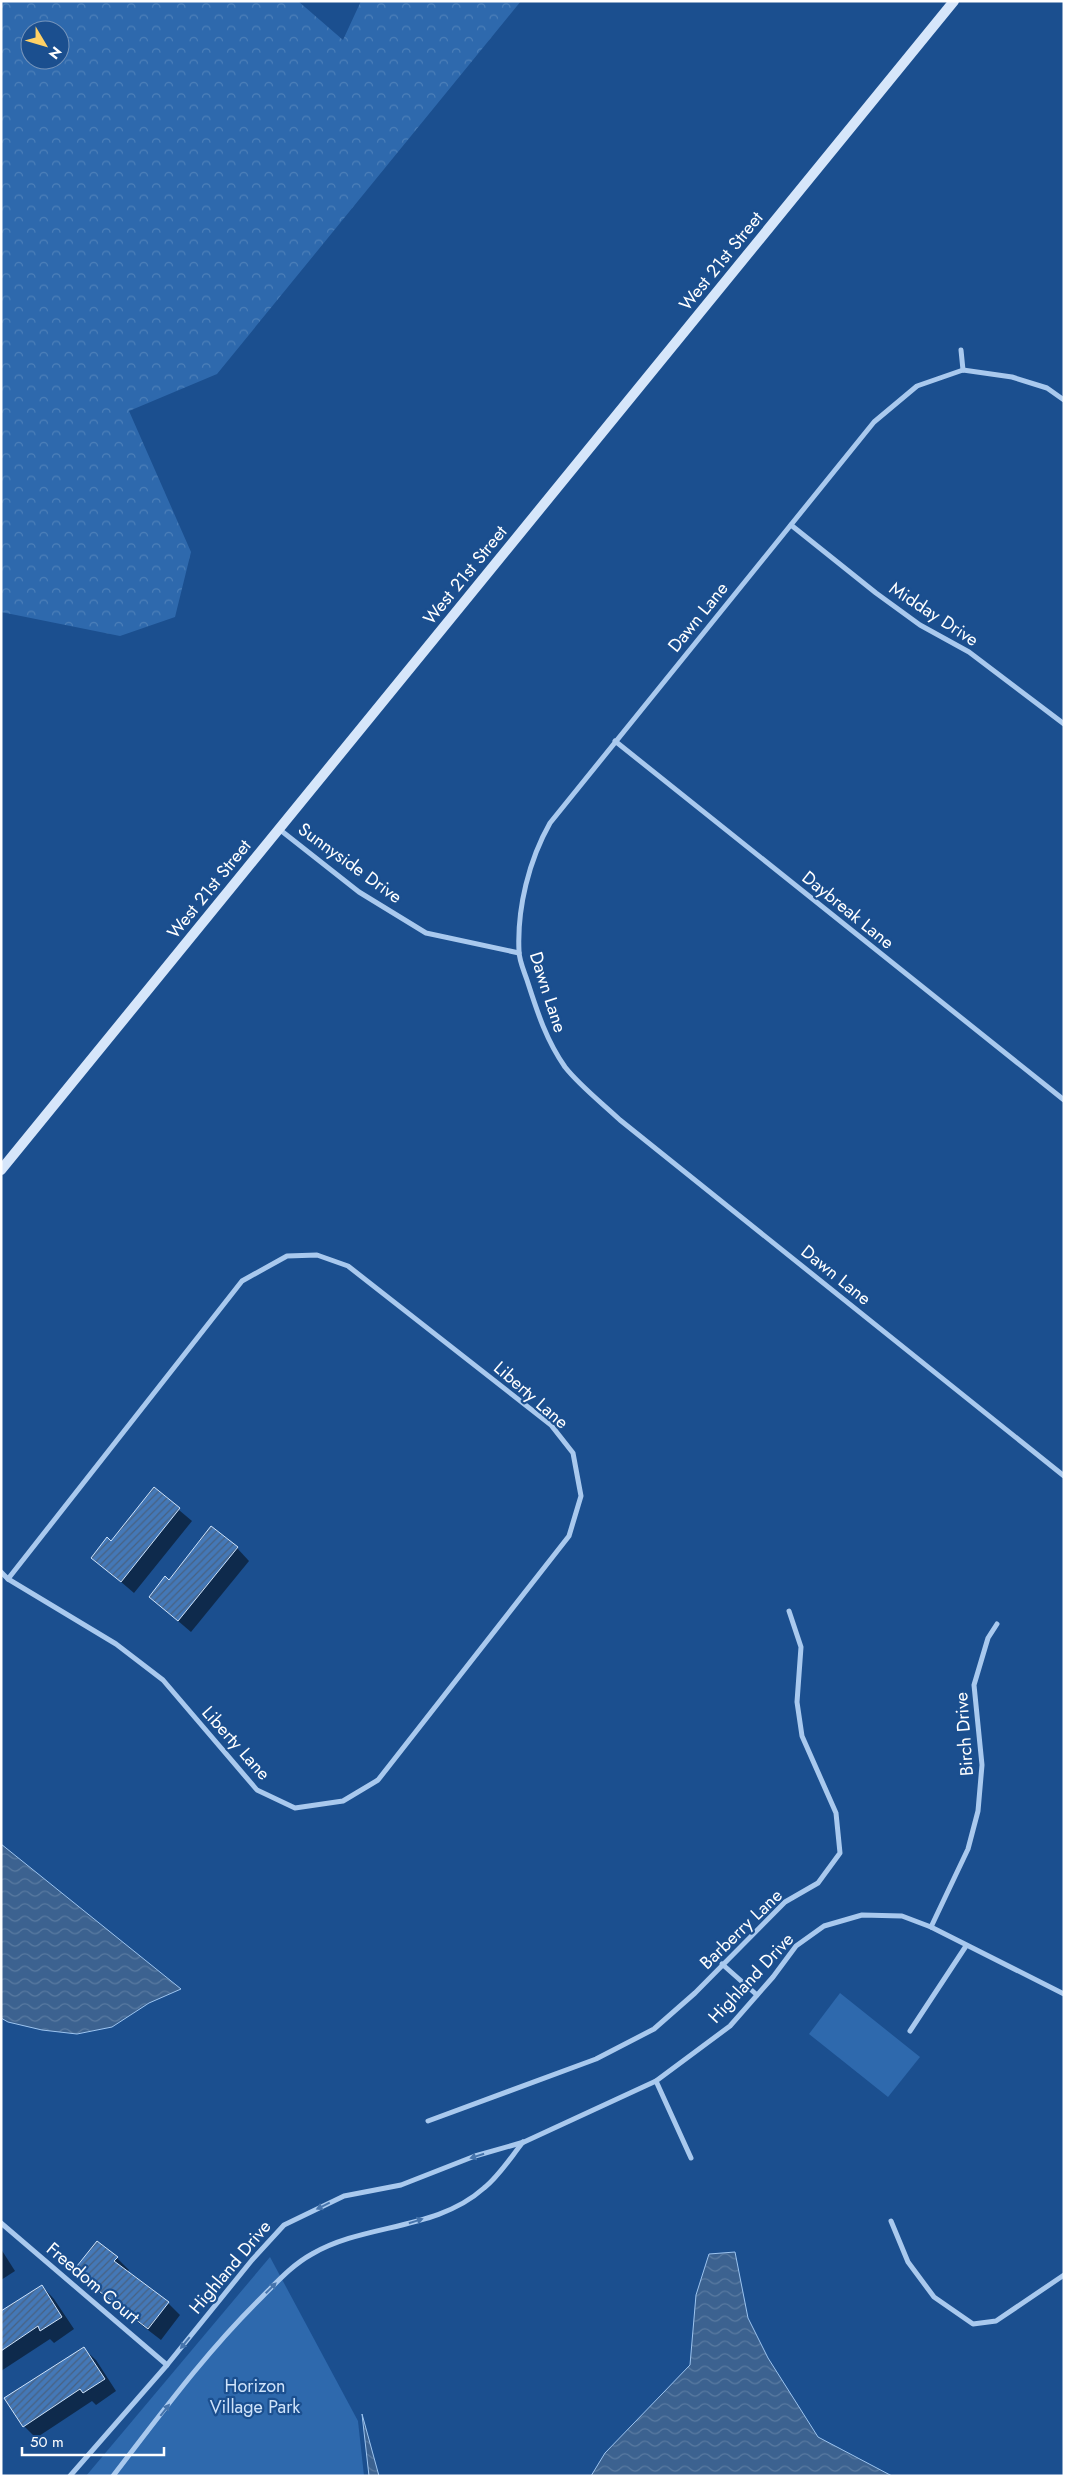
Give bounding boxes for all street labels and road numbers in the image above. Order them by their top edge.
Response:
street label: West 21st Street [673,205,770,316]
street label: West 21st Street [417,519,514,630]
street label: Midday Drive [884,575,984,653]
street label: Dawn Lane [662,576,734,658]
street label: Sunnyside Drive [293,816,407,910]
street label: West 21st Street [161,833,258,944]
street label: Daybreak Lane [796,865,900,955]
street label: Dawn Lane [523,948,573,1036]
street label: Dawn Lane [795,1239,877,1311]
street label: Liberty Lane [488,1355,574,1435]
street label: Birch Drive [948,1691,980,1777]
street label: Liberty Lane [196,1700,276,1786]
street label: Barberry Lane [694,1883,788,1975]
street label: Highland Drive [702,1927,800,2029]
street label: Highland Drive [183,2215,277,2319]
street label: Freedom Court [41,2236,146,2330]

